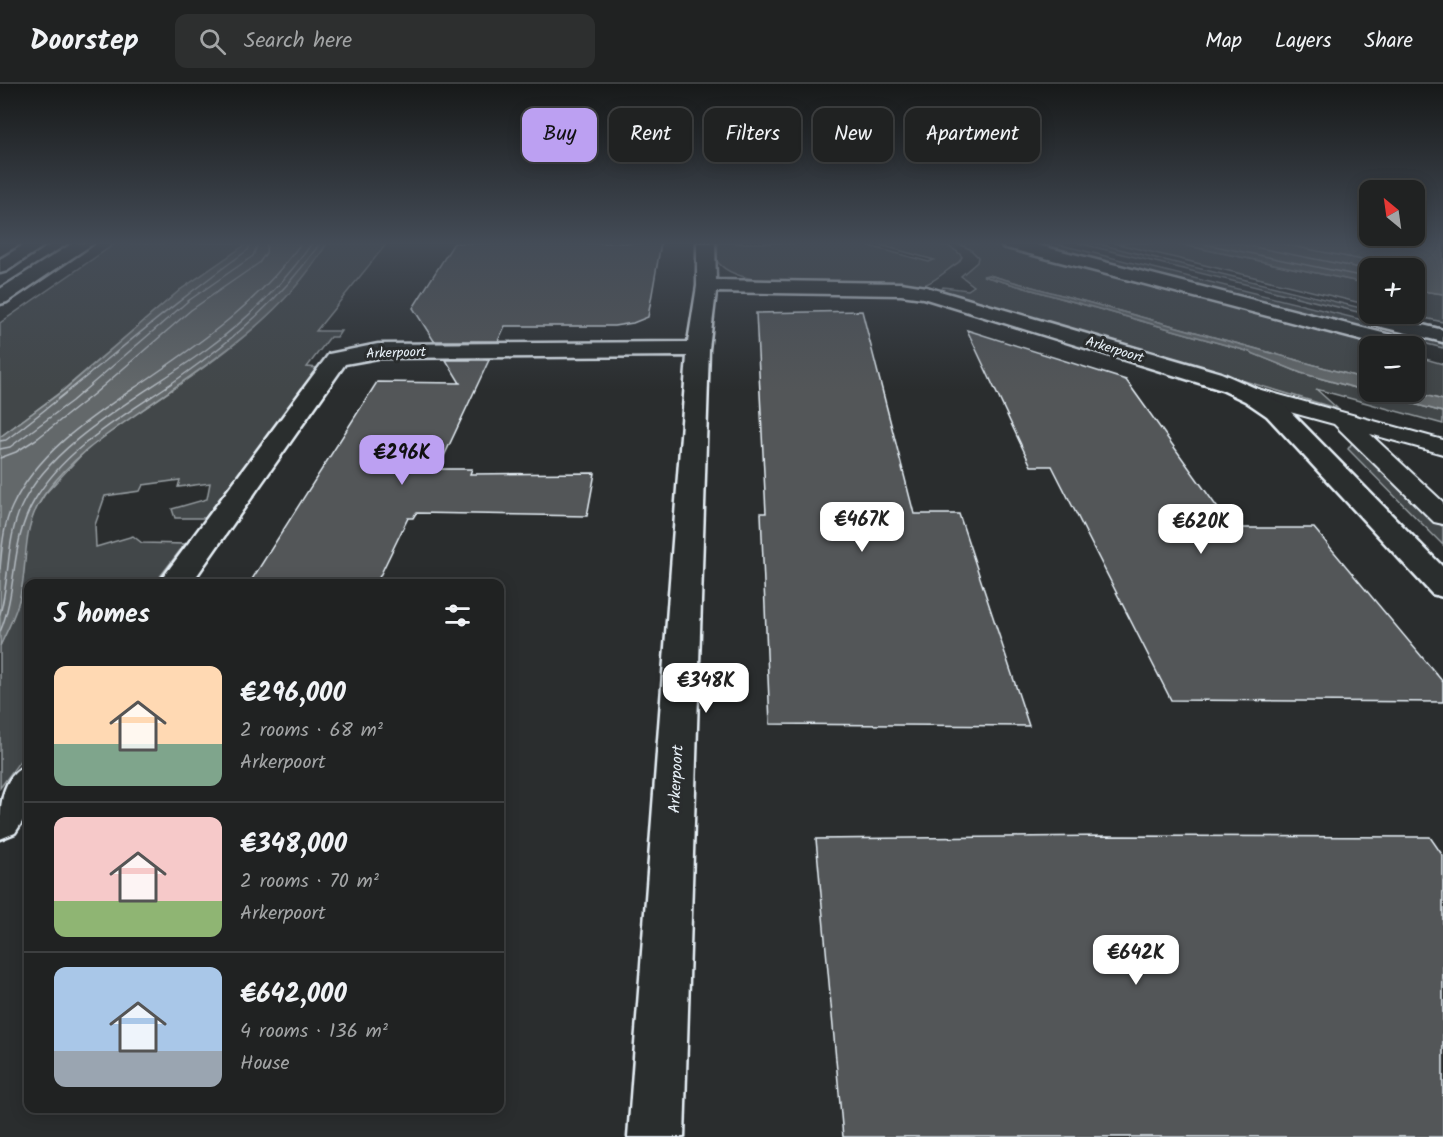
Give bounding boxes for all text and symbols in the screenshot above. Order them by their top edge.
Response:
search box [175,14,595,68]
text: Doorstep [30,19,139,64]
text: Search here [244,24,352,59]
icon: search [196,25,229,58]
text: Map [1205,25,1242,58]
text: Layers [1275,25,1331,58]
text: Share [1364,25,1413,58]
chip: Buy [522,108,597,162]
chip: Rent [609,108,692,162]
chip: Filters [704,108,801,162]
chip: New [813,108,893,162]
chip: Apartment [905,108,1040,162]
north arrow [1359,180,1425,246]
map controls [1359,180,1425,402]
button: + [1359,258,1425,324]
street label: Arkerpoort [1083,331,1147,369]
button: − [1359,336,1425,402]
street label: Arkerpoort [366,341,427,365]
pin: €296K [360,435,444,486]
text: €296K [373,438,431,470]
pin: €467K [820,502,904,553]
pin: €620K [1159,504,1243,555]
text: €467K [834,505,890,537]
text: €620K [1172,507,1230,539]
text: 5 homes [54,594,150,636]
icon: filters [441,599,474,632]
pin: €348K [664,663,748,714]
text: €348K [677,666,735,698]
text: €296,000 [240,673,346,715]
icon: home [102,690,174,762]
text: 2 rooms · 68 m² [240,715,383,747]
street label: Arkerpoort [662,743,691,814]
text: Arkerpoort [240,747,326,779]
text: €348,000 [240,824,347,866]
icon: home [102,841,174,913]
text: 2 rooms · 70 m² [240,866,379,898]
text: Arkerpoort [240,898,326,930]
pin: €642K [1094,935,1178,986]
text: €642K [1107,938,1165,970]
text: €642,000 [240,974,347,1016]
icon: home [102,991,174,1063]
text: 4 rooms · 136 m² [240,1016,388,1048]
text: House [240,1048,290,1080]

